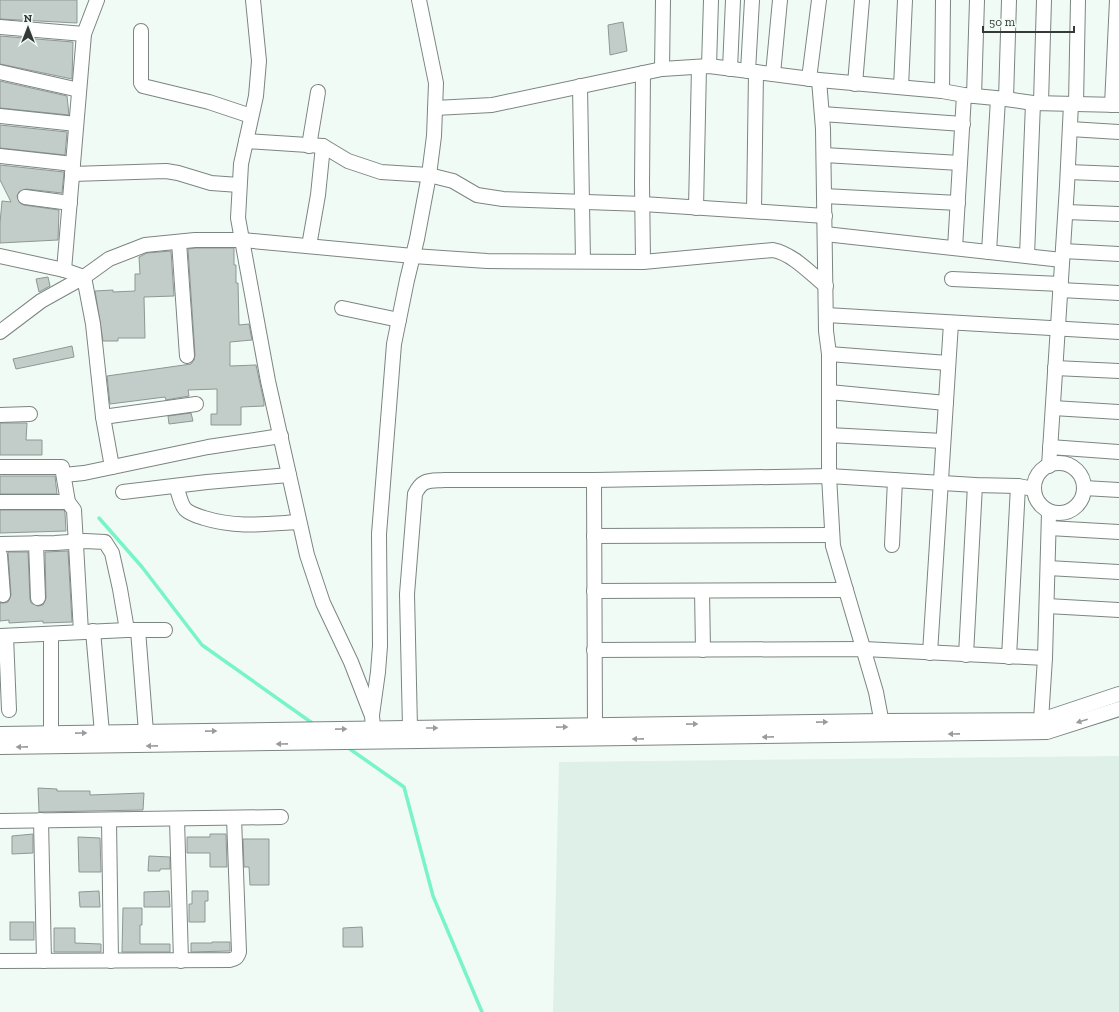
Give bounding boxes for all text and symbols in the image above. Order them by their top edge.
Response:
north arrow [8,8,48,48]
scale bar [983,8,1074,34]
text: N [24,12,33,25]
text: 50 m [989,15,1016,29]
one-way arrow [1076,718,1088,724]
one-way arrow [816,719,829,725]
one-way arrow [686,721,699,727]
one-way arrow [556,723,568,730]
one-way arrow [426,725,439,731]
one-way arrow [335,726,348,732]
one-way arrow [205,728,218,734]
one-way arrow [75,730,88,736]
one-way arrow [947,731,960,737]
one-way arrow [761,734,774,740]
one-way arrow [631,736,644,742]
one-way arrow [275,741,288,747]
one-way arrow [146,742,158,749]
one-way arrow [15,744,28,750]

